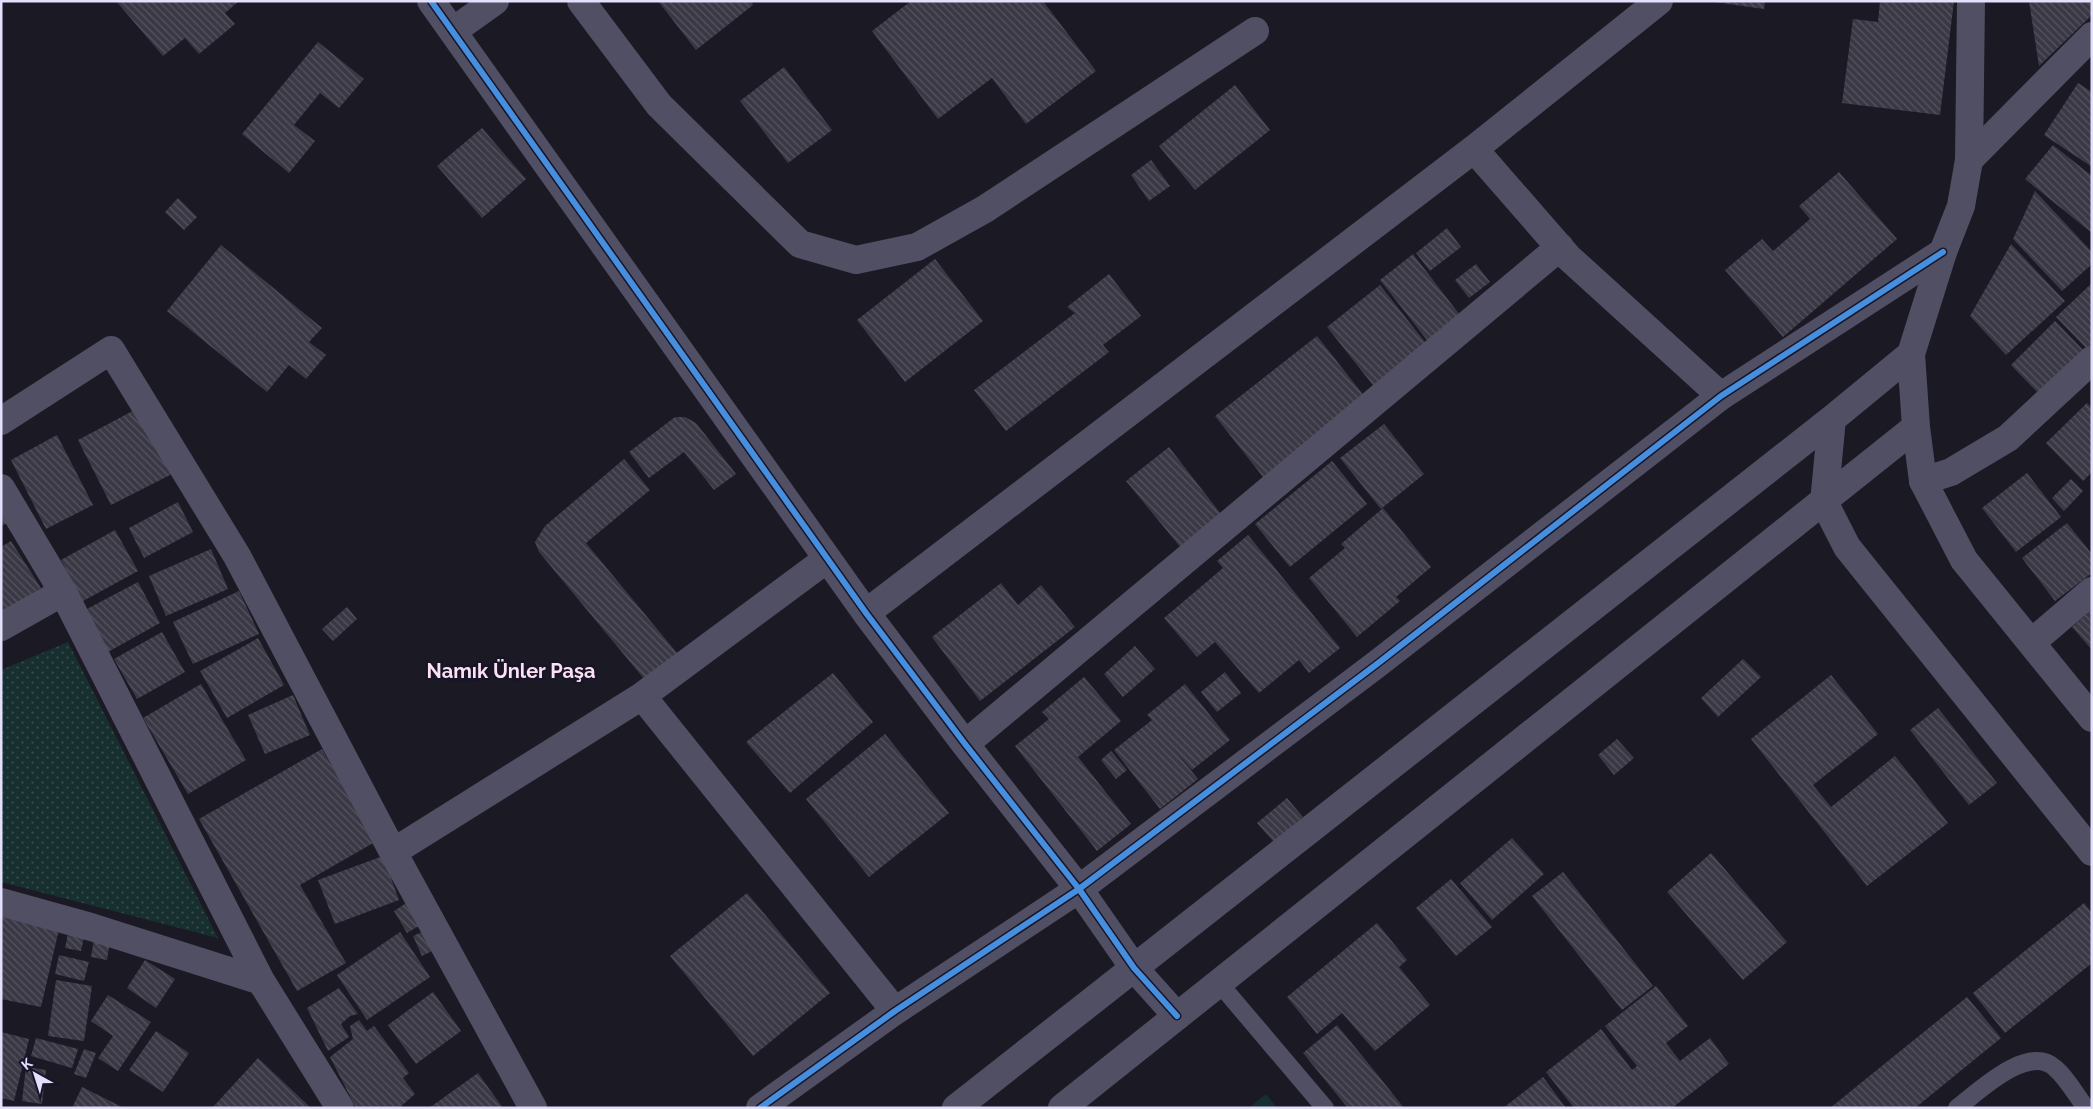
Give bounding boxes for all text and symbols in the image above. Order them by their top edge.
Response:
district label: Namık Ünler Paşa [427,659,595,683]
north arrow [10,1049,60,1099]
text: K [18,1054,36,1073]

